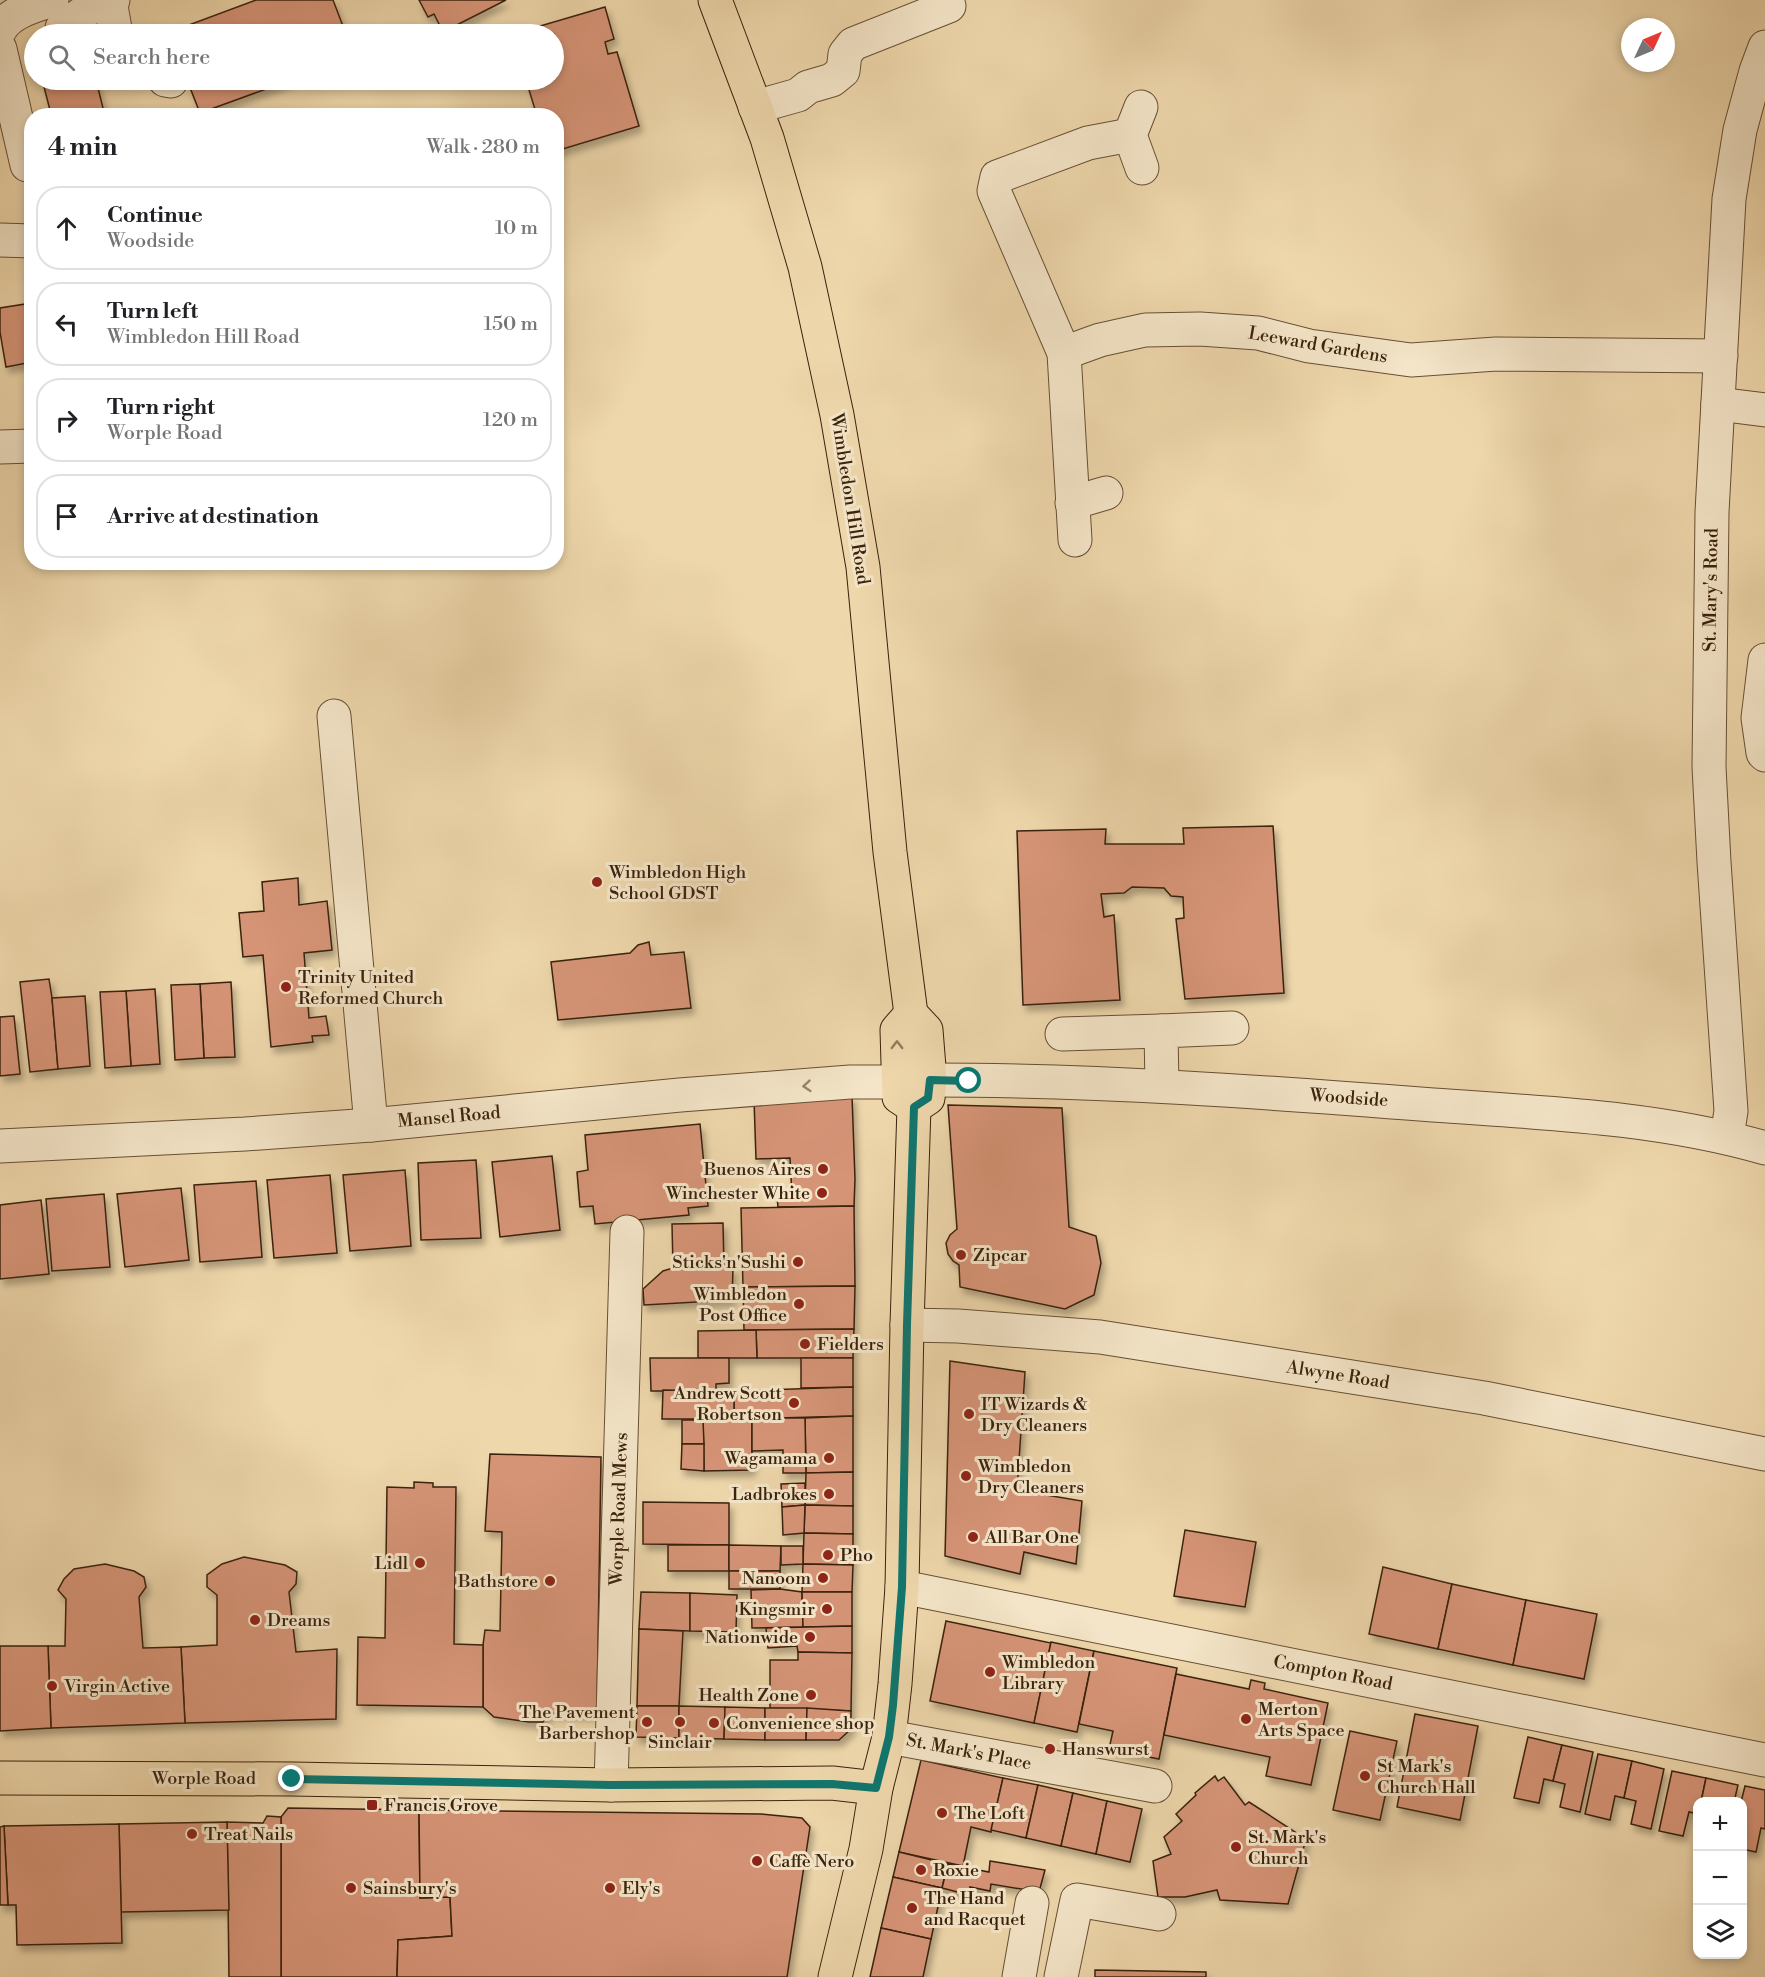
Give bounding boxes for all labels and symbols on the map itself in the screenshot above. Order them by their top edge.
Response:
north arrow [1621,18,1675,72]
street label: Leeward Gardens [1246,321,1390,369]
street label: Wimbledon Hill Road [825,411,875,587]
street label: St. Mary's Road [1698,527,1724,652]
place label: Wimbledon High School GDST [608,861,747,905]
marker: Wimbledon High School GDST [590,875,604,889]
place label: Trinity United Reformed Church [298,966,443,1010]
marker: Trinity United Reformed Church [279,980,293,994]
one-way arrow [891,1041,903,1050]
route start [955,1067,981,1093]
one-way arrow [802,1079,811,1092]
street label: Woodside [1308,1084,1389,1112]
street label: Mansel Road [396,1101,502,1133]
place label: Buenos Aires [703,1158,811,1181]
marker: Buenos Aires [816,1162,830,1176]
place label: Winchester White [665,1182,810,1205]
marker: Winchester White [815,1186,829,1200]
place label: Zipcar [973,1244,1027,1267]
marker: Zipcar [954,1248,968,1262]
place label: Sticks'n'Sushi [672,1251,786,1274]
marker: Sticks'n'Sushi [791,1255,805,1269]
place label: Wimbledon Post Office [693,1283,787,1327]
marker: Wimbledon Post Office [792,1297,806,1311]
place label: Fielders [817,1333,884,1356]
marker: Fielders [798,1337,812,1351]
street label: Alwyne Road [1284,1355,1392,1395]
place label: Andrew Scott Robertson [673,1382,783,1426]
place label: IT Wizards & Dry Cleaners [981,1393,1088,1437]
marker: Andrew Scott Robertson [787,1396,801,1410]
marker: IT Wizards & Dry Cleaners [962,1407,976,1421]
street label: Worple Road Mews [605,1432,633,1587]
place label: Wagamama [724,1447,818,1470]
marker: Wagamama [822,1451,836,1465]
place label: Wimbledon Dry Cleaners [977,1455,1084,1499]
marker: Wimbledon Dry Cleaners [959,1469,973,1483]
place label: Ladbrokes [732,1483,817,1506]
marker: Ladbrokes [822,1487,836,1501]
place label: All Bar One [984,1526,1079,1549]
marker: All Bar One [966,1530,980,1544]
place label: Pho [840,1544,873,1567]
marker: Pho [821,1548,835,1562]
place label: Lidl [375,1552,409,1575]
marker: Lidl [413,1556,427,1570]
place label: Nanoom [742,1567,811,1590]
place label: Bathstore [457,1570,538,1593]
marker: Nanoom [816,1571,830,1585]
marker: Bathstore [543,1574,557,1588]
place label: Kingsmir [739,1598,815,1621]
marker: Kingsmir [820,1602,834,1616]
place label: Dreams [267,1609,331,1632]
marker: Dreams [248,1613,262,1627]
place label: Nationwide [705,1626,798,1649]
marker: Nationwide [803,1630,817,1644]
street label: Compton Road [1271,1650,1395,1696]
place label: Wimbledon Library [1001,1651,1095,1695]
marker: Wimbledon Library [983,1665,997,1679]
place label: Virgin Active [63,1675,170,1698]
marker: Virgin Active [45,1679,59,1693]
place label: Health Zone [698,1684,799,1707]
marker: Health Zone [804,1688,818,1702]
place label: Merton Arts Space [1257,1698,1345,1742]
place label: The Pavement Barbershop [519,1701,636,1745]
place label: Convenience shop [726,1712,874,1735]
marker: Merton Arts Space [1239,1712,1253,1726]
marker: The Pavement Barbershop [640,1715,654,1729]
marker: Sinclair [673,1715,687,1729]
marker: Convenience shop [707,1716,721,1730]
street label: St. Mark's Place [904,1729,1034,1775]
place label: Sinclair [648,1731,712,1754]
place label: Hanswurst [1062,1738,1150,1761]
marker: Hanswurst [1043,1742,1057,1756]
place label: St Mark's Church Hall [1377,1755,1476,1799]
route end [278,1765,304,1791]
street label: Worple Road [151,1767,257,1790]
marker: St Mark's Church Hall [1358,1769,1372,1783]
place label: Francis Grove [384,1794,498,1817]
marker: Francis Grove [365,1798,379,1812]
place label: The Loft [954,1802,1026,1825]
marker: The Loft [935,1806,949,1820]
place label: Treat Nails [204,1823,293,1846]
place label: St. Mark's Church [1248,1826,1326,1870]
marker: Treat Nails [185,1827,199,1841]
marker: St. Mark's Church [1229,1840,1243,1854]
place label: Caffè Nero [769,1850,854,1873]
marker: Caffè Nero [750,1854,764,1868]
place label: Roxie [933,1859,979,1882]
marker: Roxie [914,1863,928,1877]
place label: Sainsbury's [363,1877,457,1900]
place label: Ely's [622,1877,661,1900]
marker: Sainsbury's [344,1881,358,1895]
marker: Ely's [603,1881,617,1895]
place label: The Hand and Racquet [924,1887,1026,1931]
marker: The Hand and Racquet [905,1901,919,1915]

